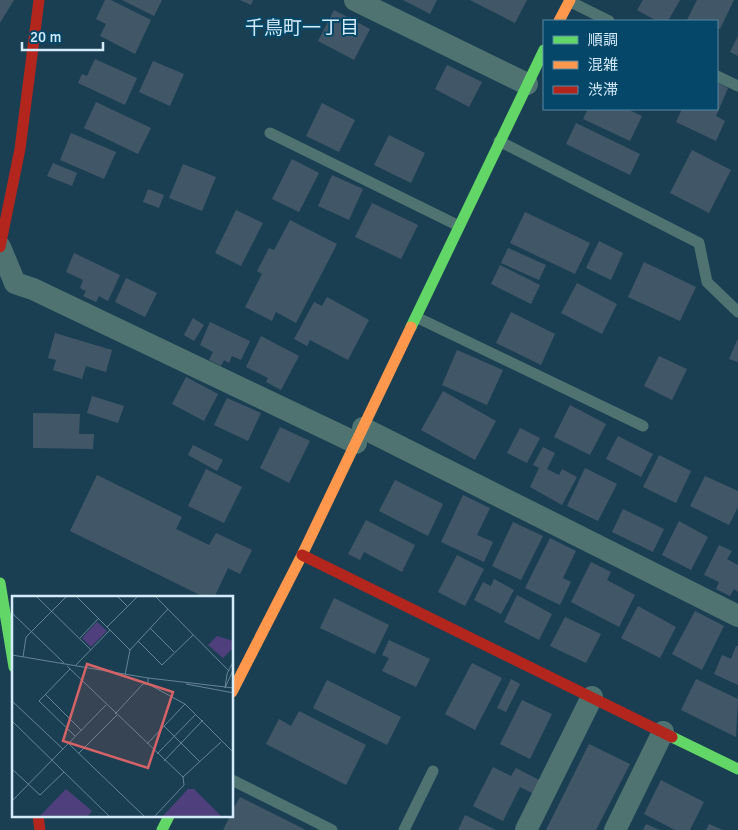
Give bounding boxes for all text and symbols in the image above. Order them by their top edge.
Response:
district label: 千鳥町一丁目 [245,16,359,40]
scale bar [22,20,104,52]
legend [543,20,718,110]
text: 20 m [30,28,61,46]
text: 順調 [588,31,618,49]
text: 混雑 [588,56,618,74]
text: 渋滞 [588,81,618,99]
inset map [12,596,234,818]

